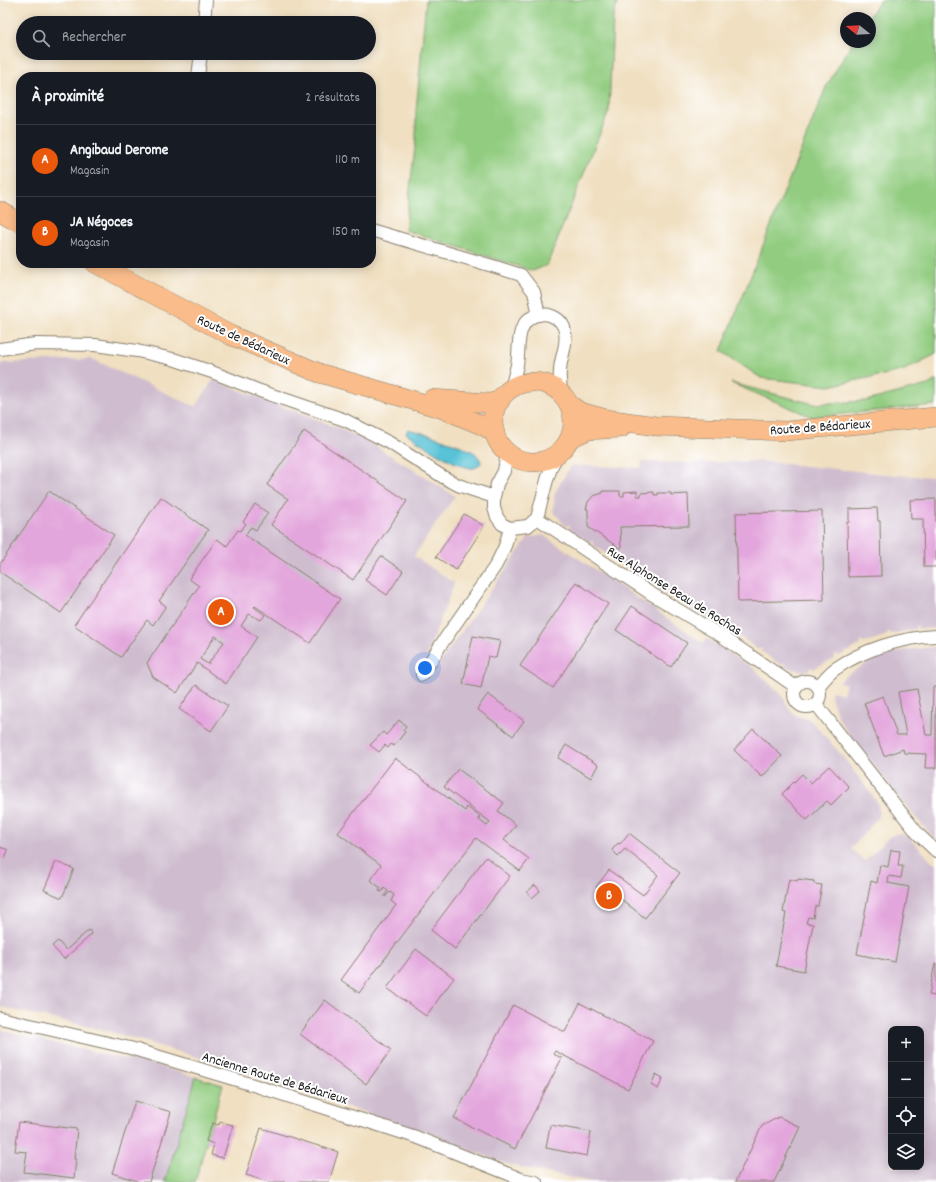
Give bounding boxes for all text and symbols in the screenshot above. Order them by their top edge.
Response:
north arrow [840,12,876,48]
search box [16,16,376,60]
icon: search [30,27,52,49]
text: Rechercher [62,27,126,49]
text: À proximité [32,86,104,110]
text: 2 résultats [306,89,360,108]
text: Angibaud Derome [70,140,168,162]
text: A [41,151,49,170]
text: 110 m [335,151,360,170]
text: Magasin [70,162,109,181]
text: JA Négoces [70,212,133,234]
text: B [42,223,48,242]
text: 150 m [332,223,360,242]
text: Magasin [70,234,109,253]
street label: Route de Bédarieux [193,311,293,371]
street label: Route de Bédarieux [769,415,871,441]
street label: Rue Alphonse Beau de Rochas [602,542,746,642]
pin: A [208,597,234,627]
your location [415,658,435,678]
pin: B [596,881,622,911]
map controls [888,1026,924,1170]
button: + [888,1026,924,1062]
street label: Ancienne Route de Bédarieux [199,1047,350,1111]
button: − [888,1062,924,1098]
button: locate [888,1098,924,1134]
button: layers [888,1134,924,1170]

